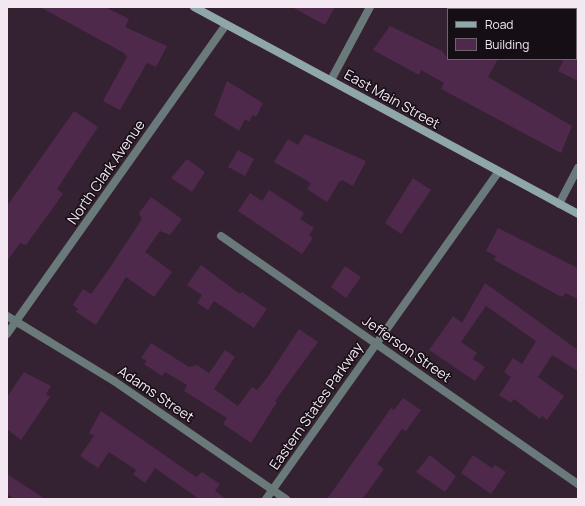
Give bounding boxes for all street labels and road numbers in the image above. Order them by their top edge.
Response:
street label: East Main Street [341,66,443,132]
street label: North Clark Avenue [64,117,148,227]
street label: Jefferson Street [359,312,455,386]
street label: Eastern States Parkway [266,339,366,473]
street label: Adams Street [115,362,197,426]

